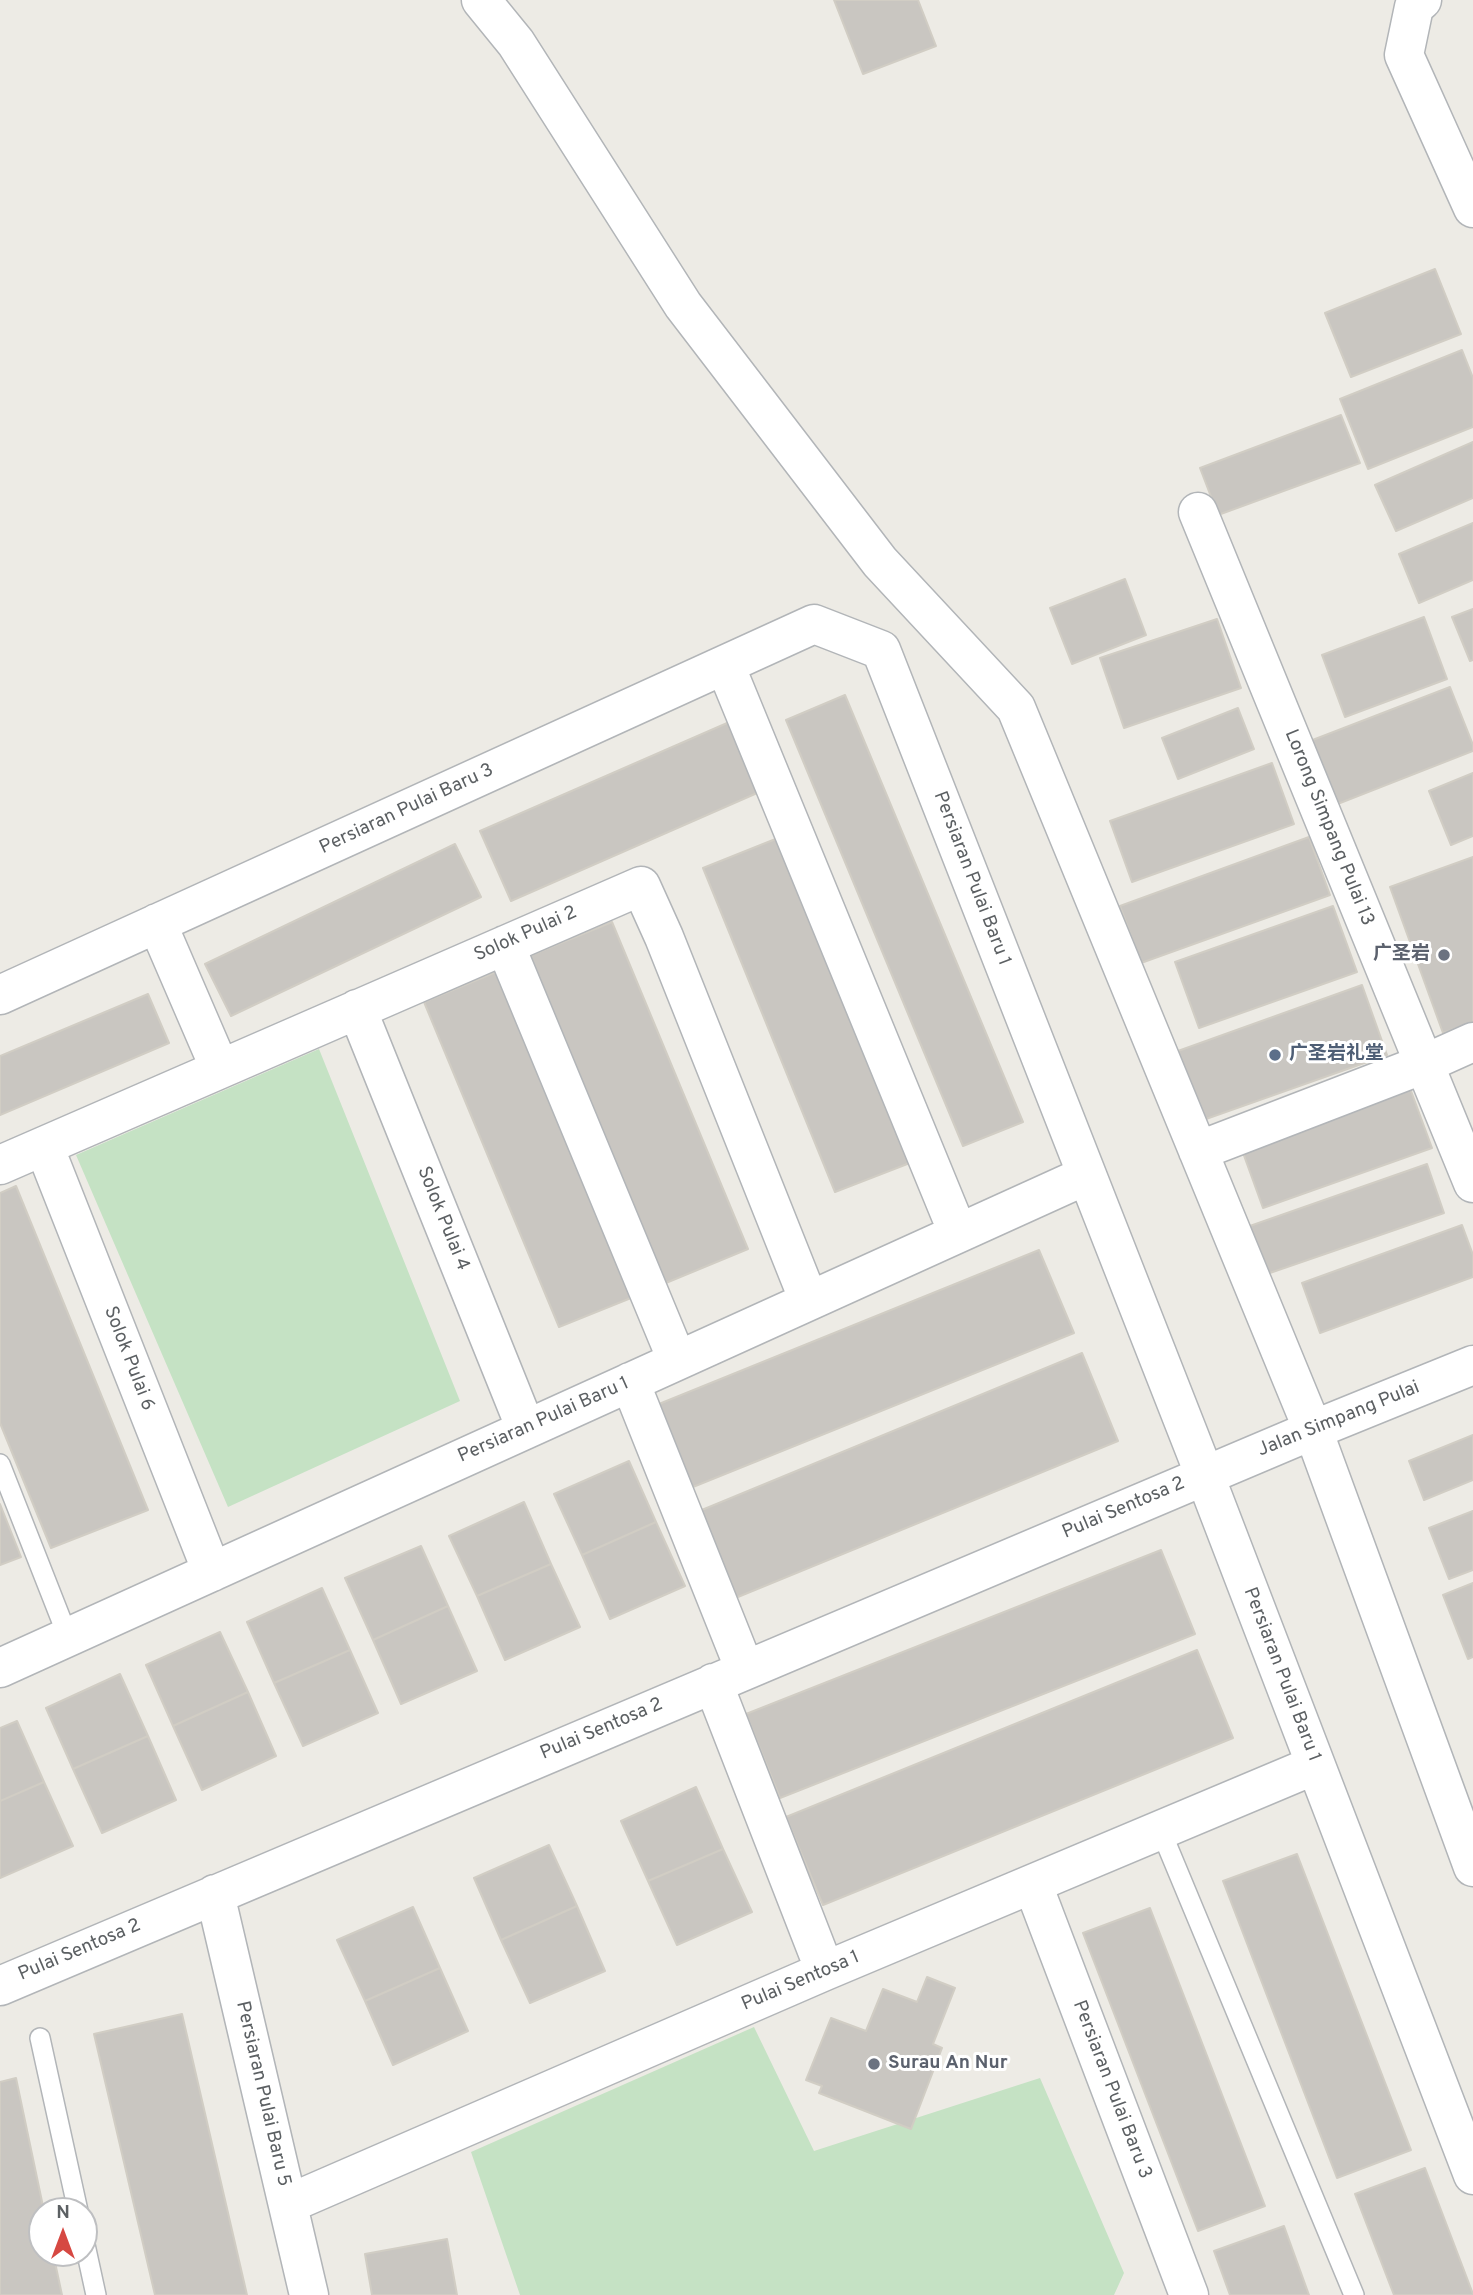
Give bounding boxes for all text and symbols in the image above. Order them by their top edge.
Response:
street label: Lorong Simpang Pulai 13 [1278,726,1378,930]
street label: Persiaran Pulai Baru 3 [316,760,498,860]
street label: Persiaran Pulai Baru 1 [927,789,1015,969]
street label: Solok Pulai 2 [471,902,581,968]
place label: 广圣岩 [1373,944,1430,966]
marker: 广圣岩 [1436,947,1452,963]
place label: 广圣岩礼堂 [1289,1044,1384,1066]
marker: 广圣岩礼堂 [1267,1047,1283,1063]
street label: Solok Pulai 4 [411,1164,473,1274]
street label: Solok Pulai 6 [98,1304,158,1414]
street label: Persiaran Pulai Baru 1 [455,1373,633,1469]
street label: Jalan Simpang Pulai [1255,1377,1423,1463]
street label: Pulai Sentosa 2 [1059,1473,1189,1545]
street label: Persiaran Pulai Baru 1 [1237,1585,1325,1765]
street label: Pulai Sentosa 2 [537,1694,667,1766]
street label: Pulai Sentosa 2 [15,1915,145,1987]
street label: Pulai Sentosa 1 [738,1947,864,2017]
street label: Persiaran Pulai Baru 3 [1066,1998,1156,2182]
street label: Persiaran Pulai Baru 5 [230,1999,294,2189]
place label: Surau An Nur [888,2053,1008,2075]
marker: Surau An Nur [866,2056,882,2072]
north arrow [28,2197,98,2267]
text: N [56,2201,70,2225]

